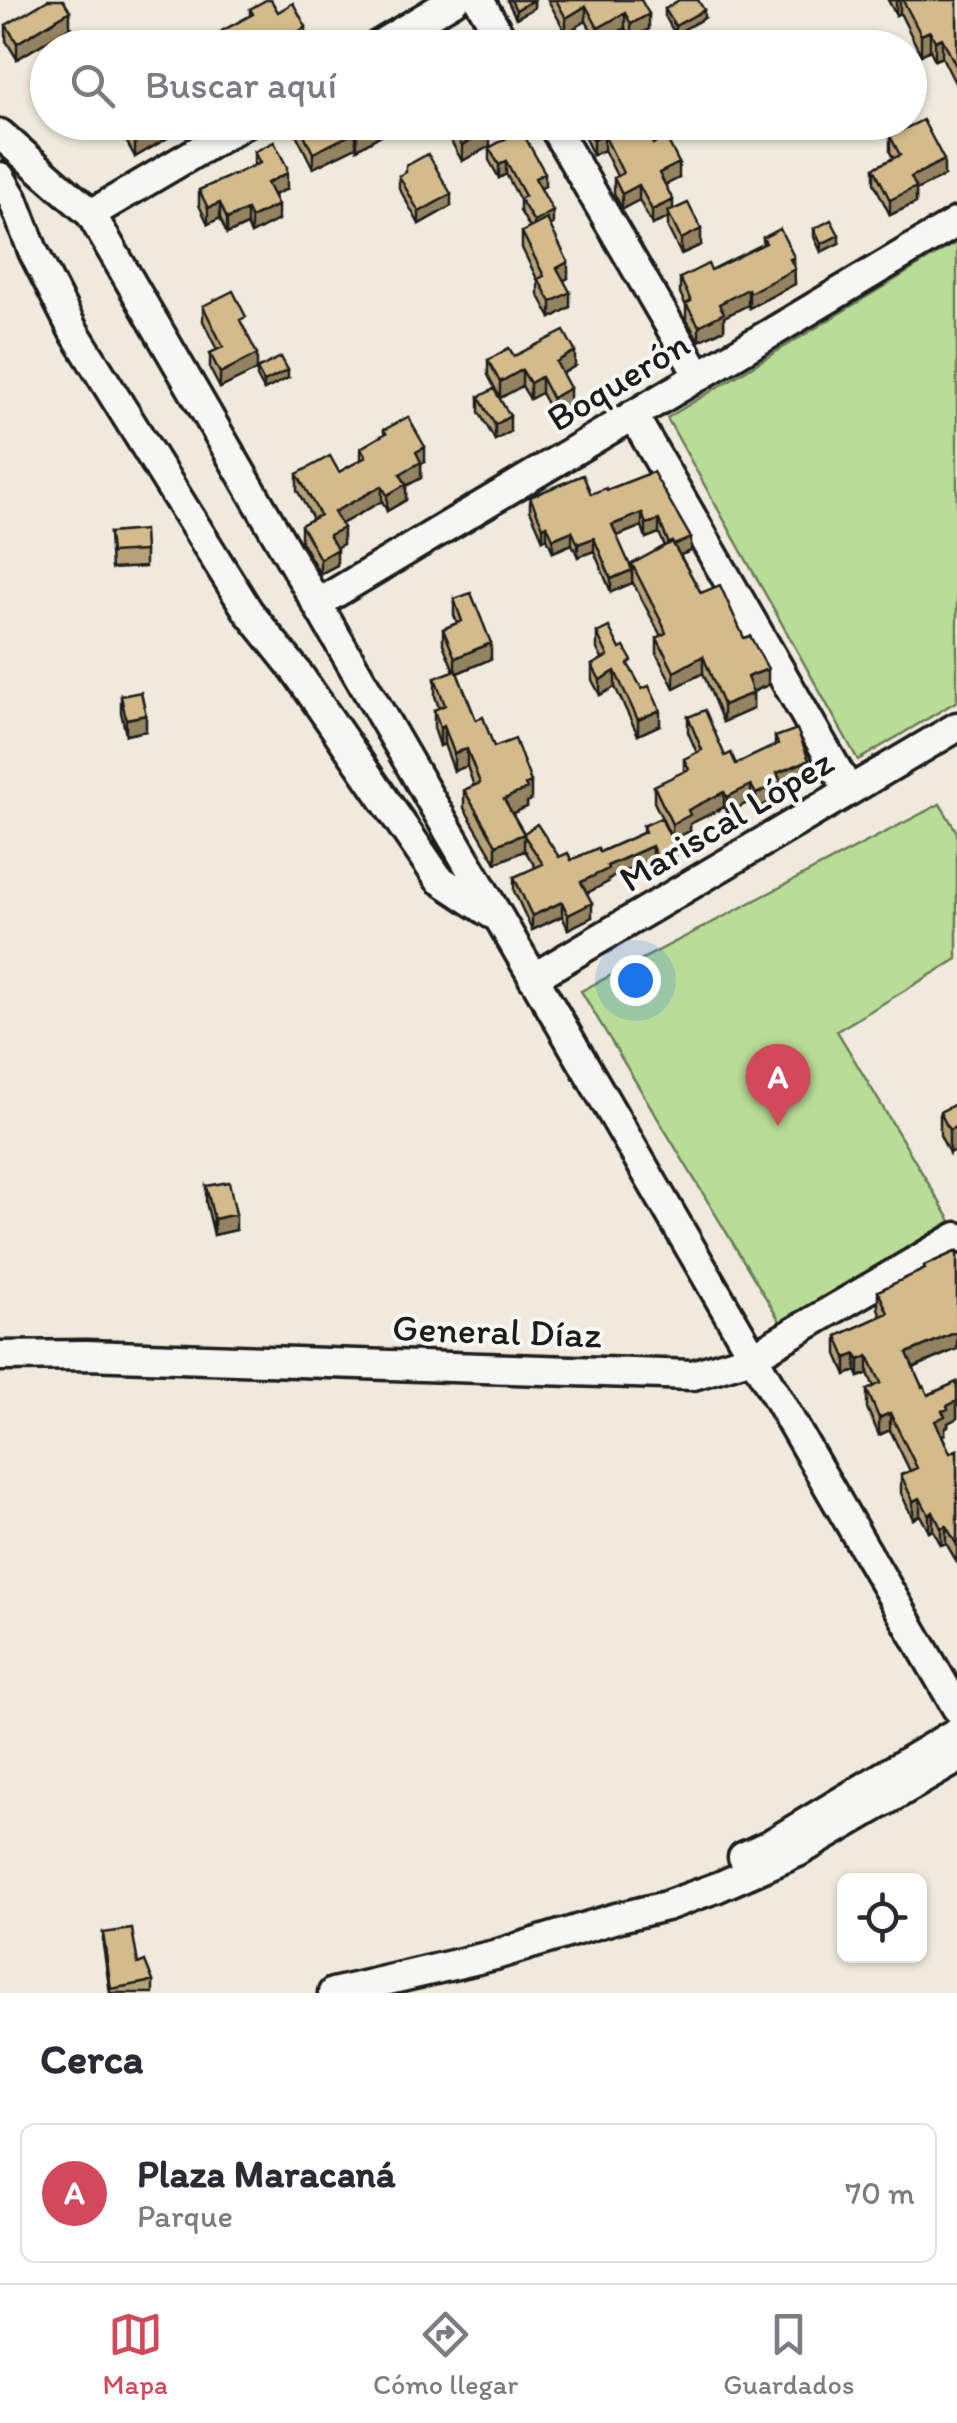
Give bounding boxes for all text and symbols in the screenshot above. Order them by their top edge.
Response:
search box [30,30,927,140]
icon: search [65,58,120,113]
text: Buscar aquí [145,62,337,108]
street label: Boquerón [538,321,698,441]
street label: Mariscal López [611,738,842,902]
your location [610,955,661,1006]
pin: A [746,1044,810,1126]
street label: General Díaz [391,1304,603,1358]
map controls [837,1873,927,1963]
button: locate [837,1873,927,1963]
text: Cerca [40,2033,144,2084]
text: Plaza Maracaná [137,2151,396,2197]
text: A [64,2174,85,2212]
text: 70 m [845,2174,915,2212]
text: Parque [137,2197,233,2235]
tab: Mapa [103,2307,168,2401]
tab: Cómo llegar [373,2307,518,2401]
tab: Guardados [723,2307,854,2401]

